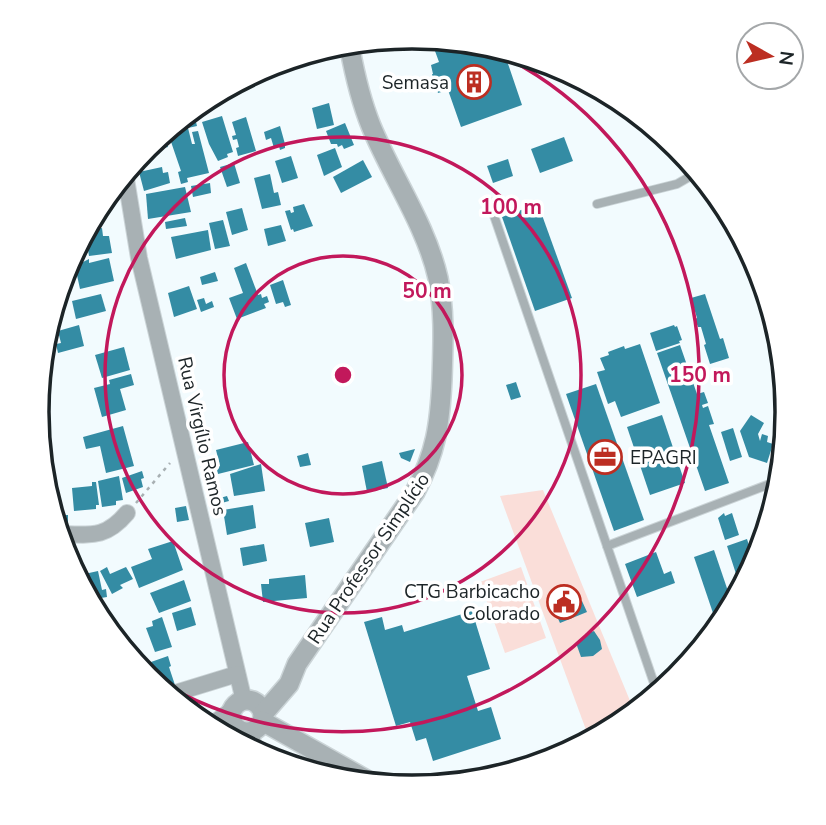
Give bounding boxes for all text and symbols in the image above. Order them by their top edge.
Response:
north arrow [735,21,805,91]
text: N [772,49,800,67]
building icon: Semasa [455,63,493,101]
place label: Semasa [382,70,449,96]
text: 100 m [480,193,542,221]
text: 50 m [402,277,452,305]
street label: Rua Virgílio Ramos [171,354,233,518]
text: 150 m [669,361,731,389]
centre of rings [331,363,355,387]
office icon: EPAGRI [586,438,624,476]
place label: EPAGRI [630,445,697,471]
street label: Rua Professor Simplício [302,468,436,649]
place label: CTG Barbicacho Colorado [404,579,540,627]
public building icon: CTG Barbicacho Colorado [545,583,583,621]

